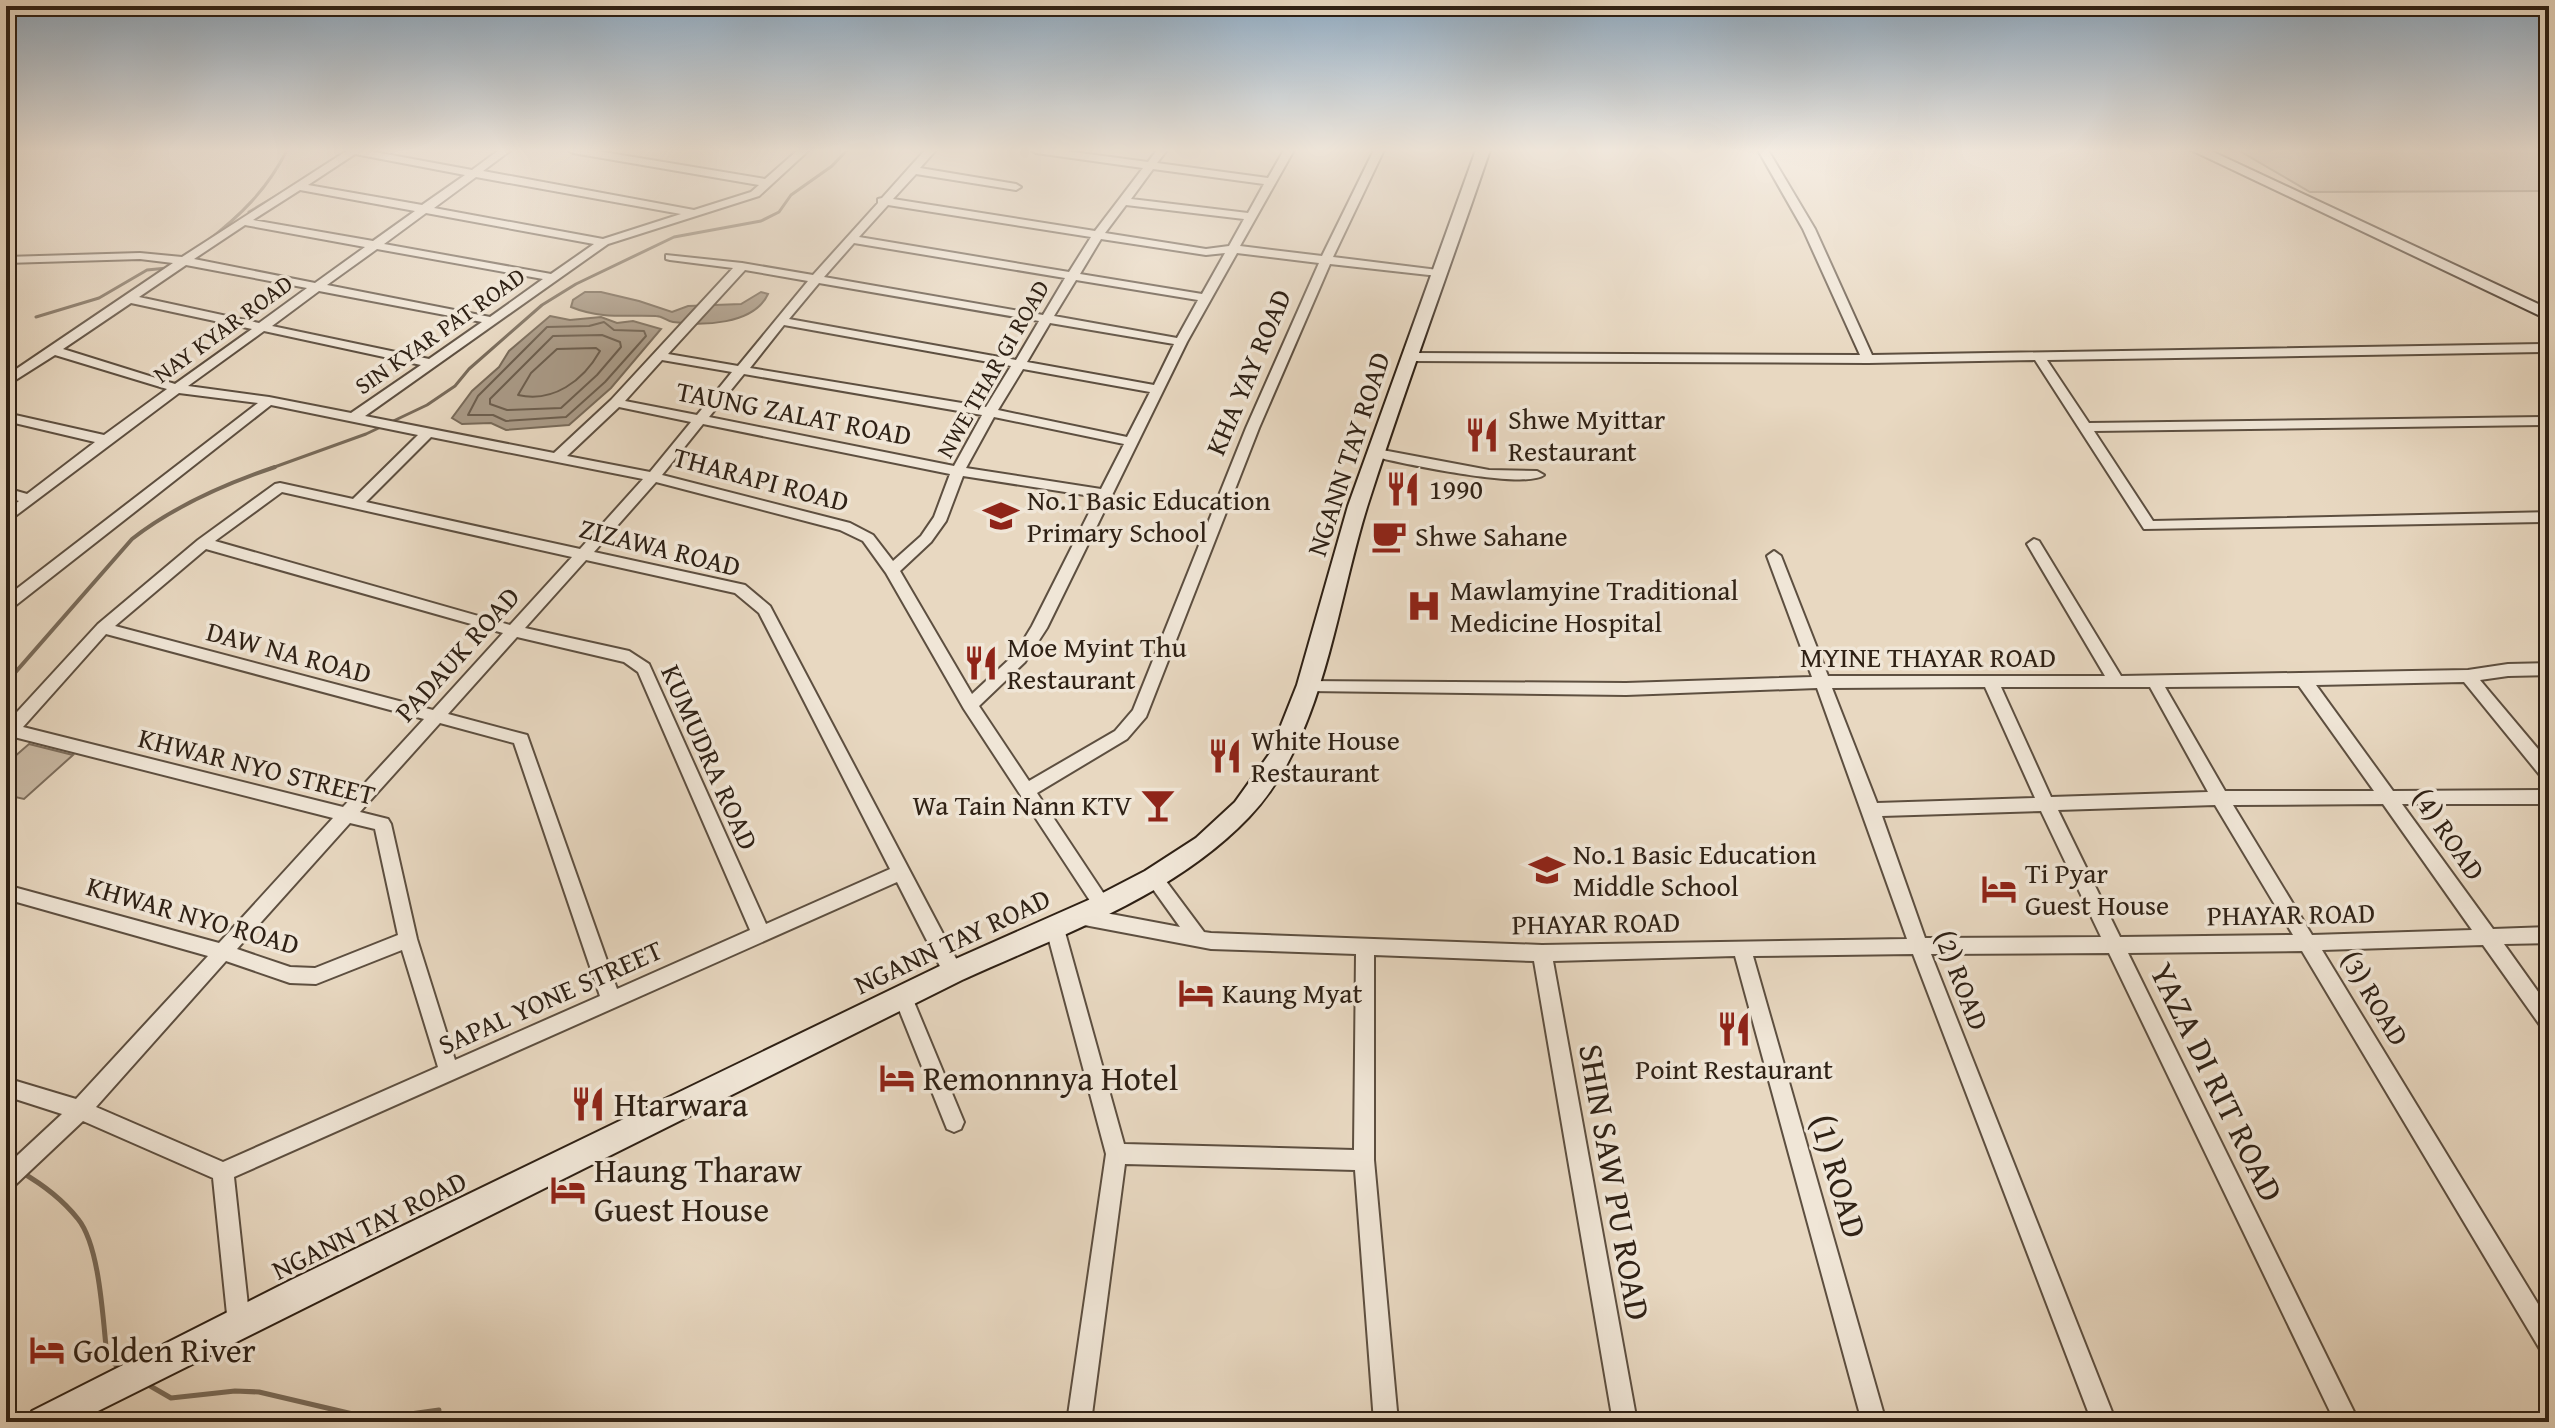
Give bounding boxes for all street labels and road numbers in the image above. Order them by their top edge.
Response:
street label: SIN KYAR PAT ROAD [347,259,532,403]
street label: NAY KYAR ROAD [146,266,300,391]
street label: NWE THAR GI ROAD [927,273,1058,464]
street label: KHA YAY ROAD [1194,282,1301,461]
street label: NGANN TAY ROAD [1295,346,1400,561]
street label: TAUNG ZALAT ROAD [673,370,915,455]
street label: THARAPI ROAD [669,435,854,522]
street label: ZIZAWA ROAD [575,507,745,586]
street label: PADAUK ROAD [385,577,529,731]
street label: DAW NA ROAD [202,610,376,693]
street label: MYINE THAYAR ROAD [1800,636,2056,677]
street label: KUMUDRA ROAD [651,658,770,856]
street label: KHWAR NYO STREET [134,716,380,815]
street label: (4) ROAD [2403,779,2496,888]
street label: KHWAR NYO ROAD [82,865,304,964]
street label: NGANN TAY ROAD [847,877,1057,1004]
street label: PHAYAR ROAD [2206,892,2376,935]
street label: PHAYAR ROAD [1511,901,1681,944]
street label: (2) ROAD [1925,924,2000,1036]
street label: SAPAL YONE STREET [431,929,669,1064]
street label: (3) ROAD [2331,943,2420,1053]
street label: YAZA DI RIT ROAD [2138,954,2297,1209]
street label: SHIN SAW PU ROAD [1567,1040,1664,1324]
street label: (1) ROAD [1799,1108,1880,1243]
street label: NGANN TAY ROAD [264,1160,473,1290]

